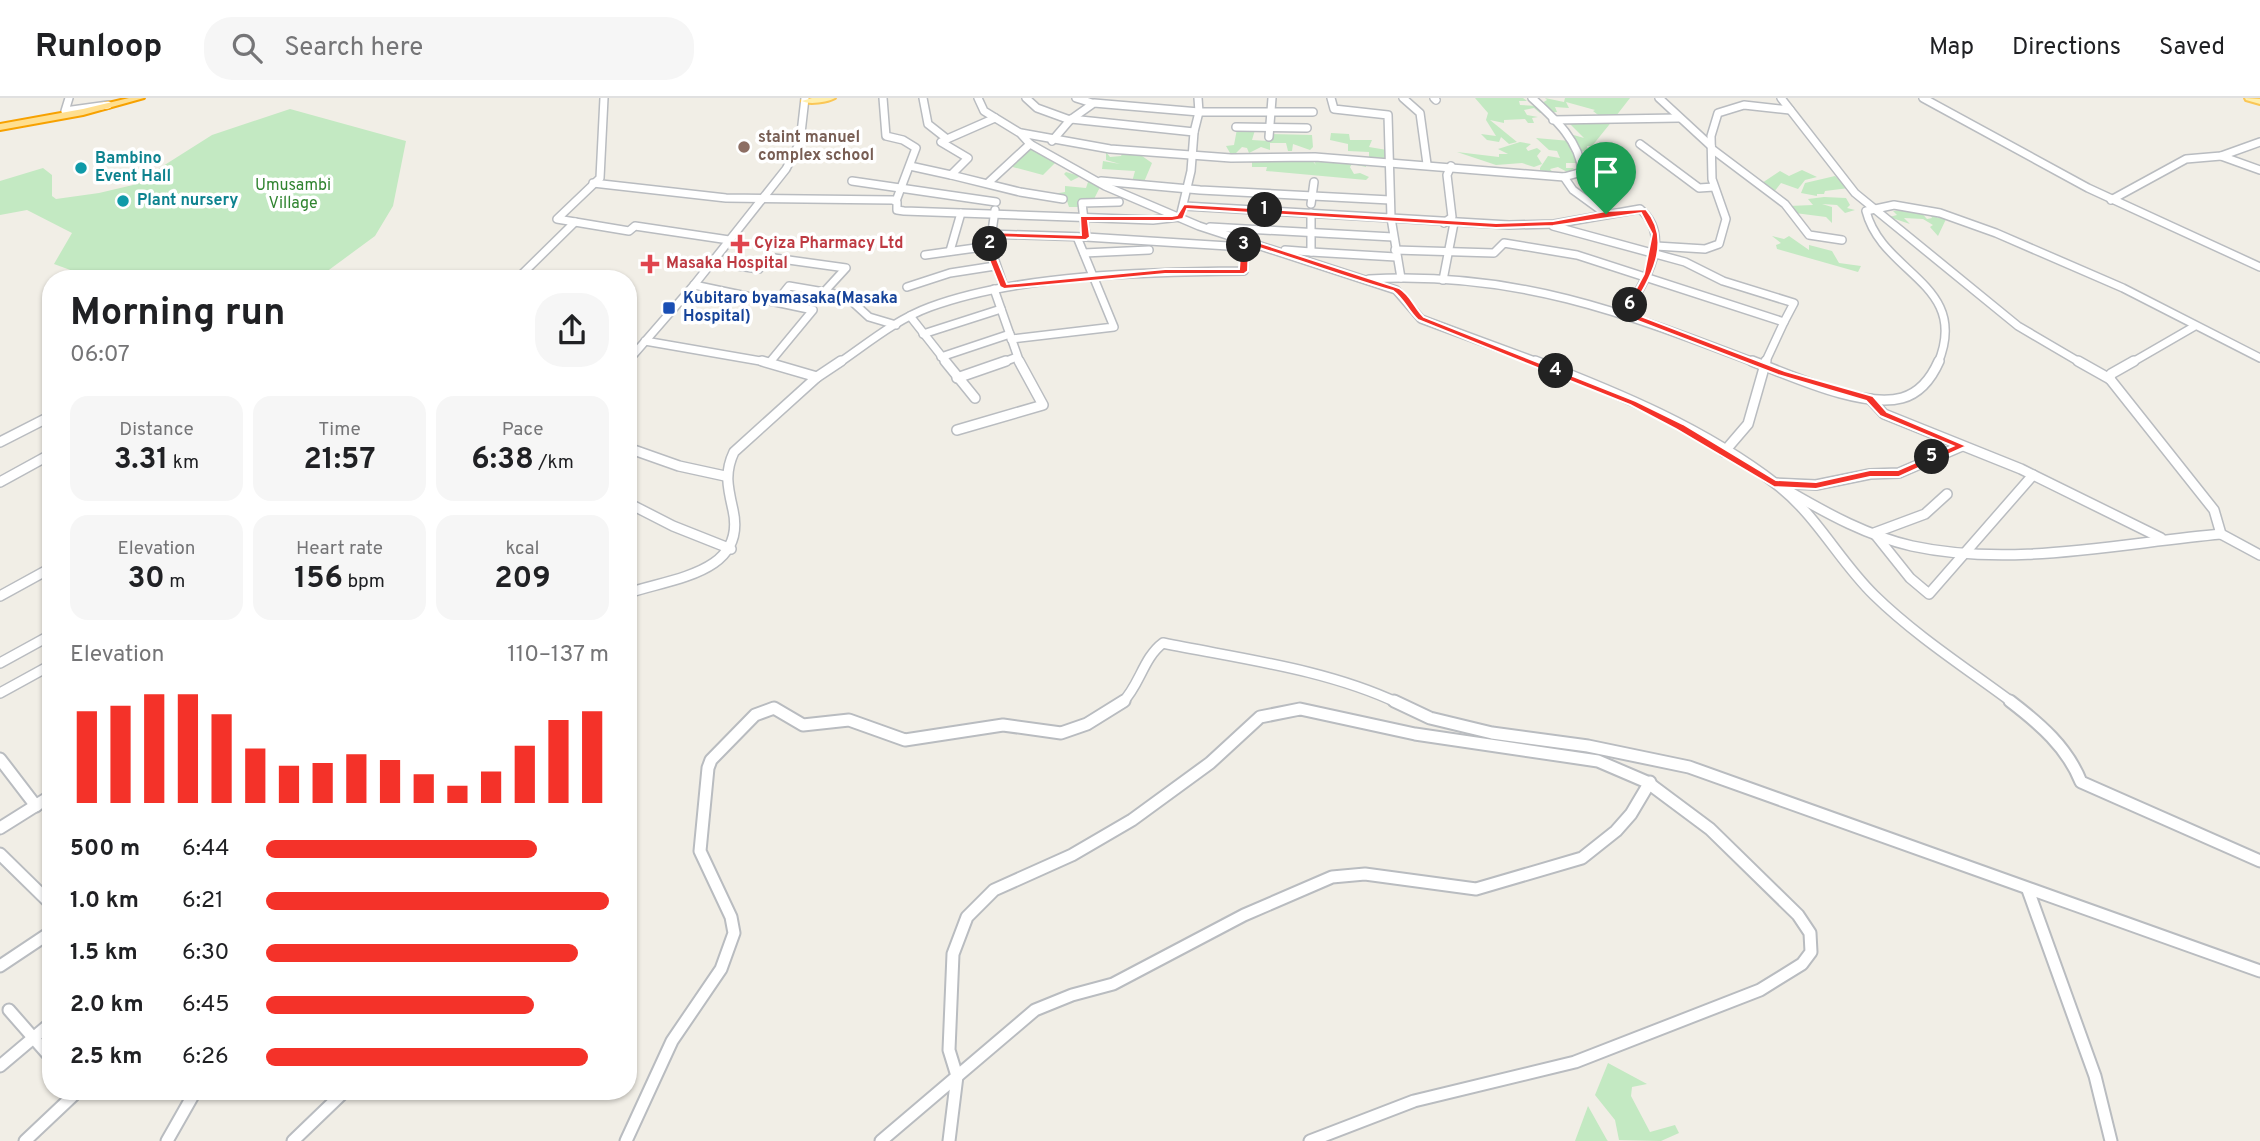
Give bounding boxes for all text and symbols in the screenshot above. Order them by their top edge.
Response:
search box [204,17,694,80]
text: Runloop [35,27,162,69]
icon: search [228,29,266,67]
text: Search here [284,32,423,65]
text: Map [1929,33,1974,63]
text: Directions [2012,33,2121,63]
text: Saved [2159,33,2225,63]
place label: staint manuel complex school [758,128,874,166]
marker: staint manuel complex school [736,139,752,155]
pin [1576,142,1636,214]
place label: Bambino Event Hall [95,149,171,187]
icon: arrive [1587,153,1625,191]
marker: Bambino Event Hall [73,160,89,176]
park label: Umusambi Village [255,176,331,214]
place label: Plant nursery [137,191,238,211]
pin: 1 [1248,192,1282,228]
marker: Plant nursery [115,193,131,209]
text: 1 [1261,197,1268,221]
pin: 2 [972,226,1007,262]
pin: 3 [1226,228,1262,262]
text: 2 [984,231,995,255]
text: 3 [1238,232,1249,256]
place label: Cyiza Pharmacy Ltd [754,234,903,254]
marker: Cyiza Pharmacy Ltd [732,236,748,252]
marker: Masaka Hospital [640,254,660,274]
place label: Masaka Hospital [666,254,788,274]
pin: 6 [1612,288,1648,322]
place label: Kubitaro byamasaka(Masaka Hospital) [683,289,898,327]
text: Morning run [70,290,286,339]
text: 6 [1624,292,1635,316]
button: share [535,293,609,367]
marker: Kubitaro byamasaka(Masaka Hospital) [661,300,677,316]
text: 06:07 [70,341,130,370]
pin: 4 [1538,354,1574,388]
text: 4 [1549,358,1562,382]
text: Distance [119,418,194,442]
text: Time [318,418,361,442]
text: Pace [502,418,543,442]
pin: 5 [1914,440,1950,474]
text: 3.31 [114,442,168,479]
text: 21:57 [303,442,376,479]
text: 6:38 [471,442,534,479]
text: 5 [1926,444,1937,468]
text: km [168,451,199,475]
text: /km [534,451,574,475]
text: Elevation [117,537,196,561]
text: Heart rate [296,537,383,561]
text: kcal [506,537,539,561]
text: 30 [128,561,165,598]
text: 156 [294,561,343,598]
text: 209 [494,561,551,598]
text: m [165,570,185,594]
text: bpm [343,570,385,594]
text: Elevation [70,641,165,670]
text: 110–137 m [507,641,609,670]
text: 500 m [70,835,140,864]
text: 6:44 [182,835,229,864]
text: 1.0 km [70,887,139,916]
text: 6:21 [182,887,224,916]
text: 1.5 km [70,939,138,968]
text: 6:30 [182,939,229,968]
text: 2.0 km [70,991,144,1020]
text: 6:45 [182,991,229,1020]
text: 2.5 km [70,1043,143,1072]
text: 6:26 [182,1043,229,1072]

